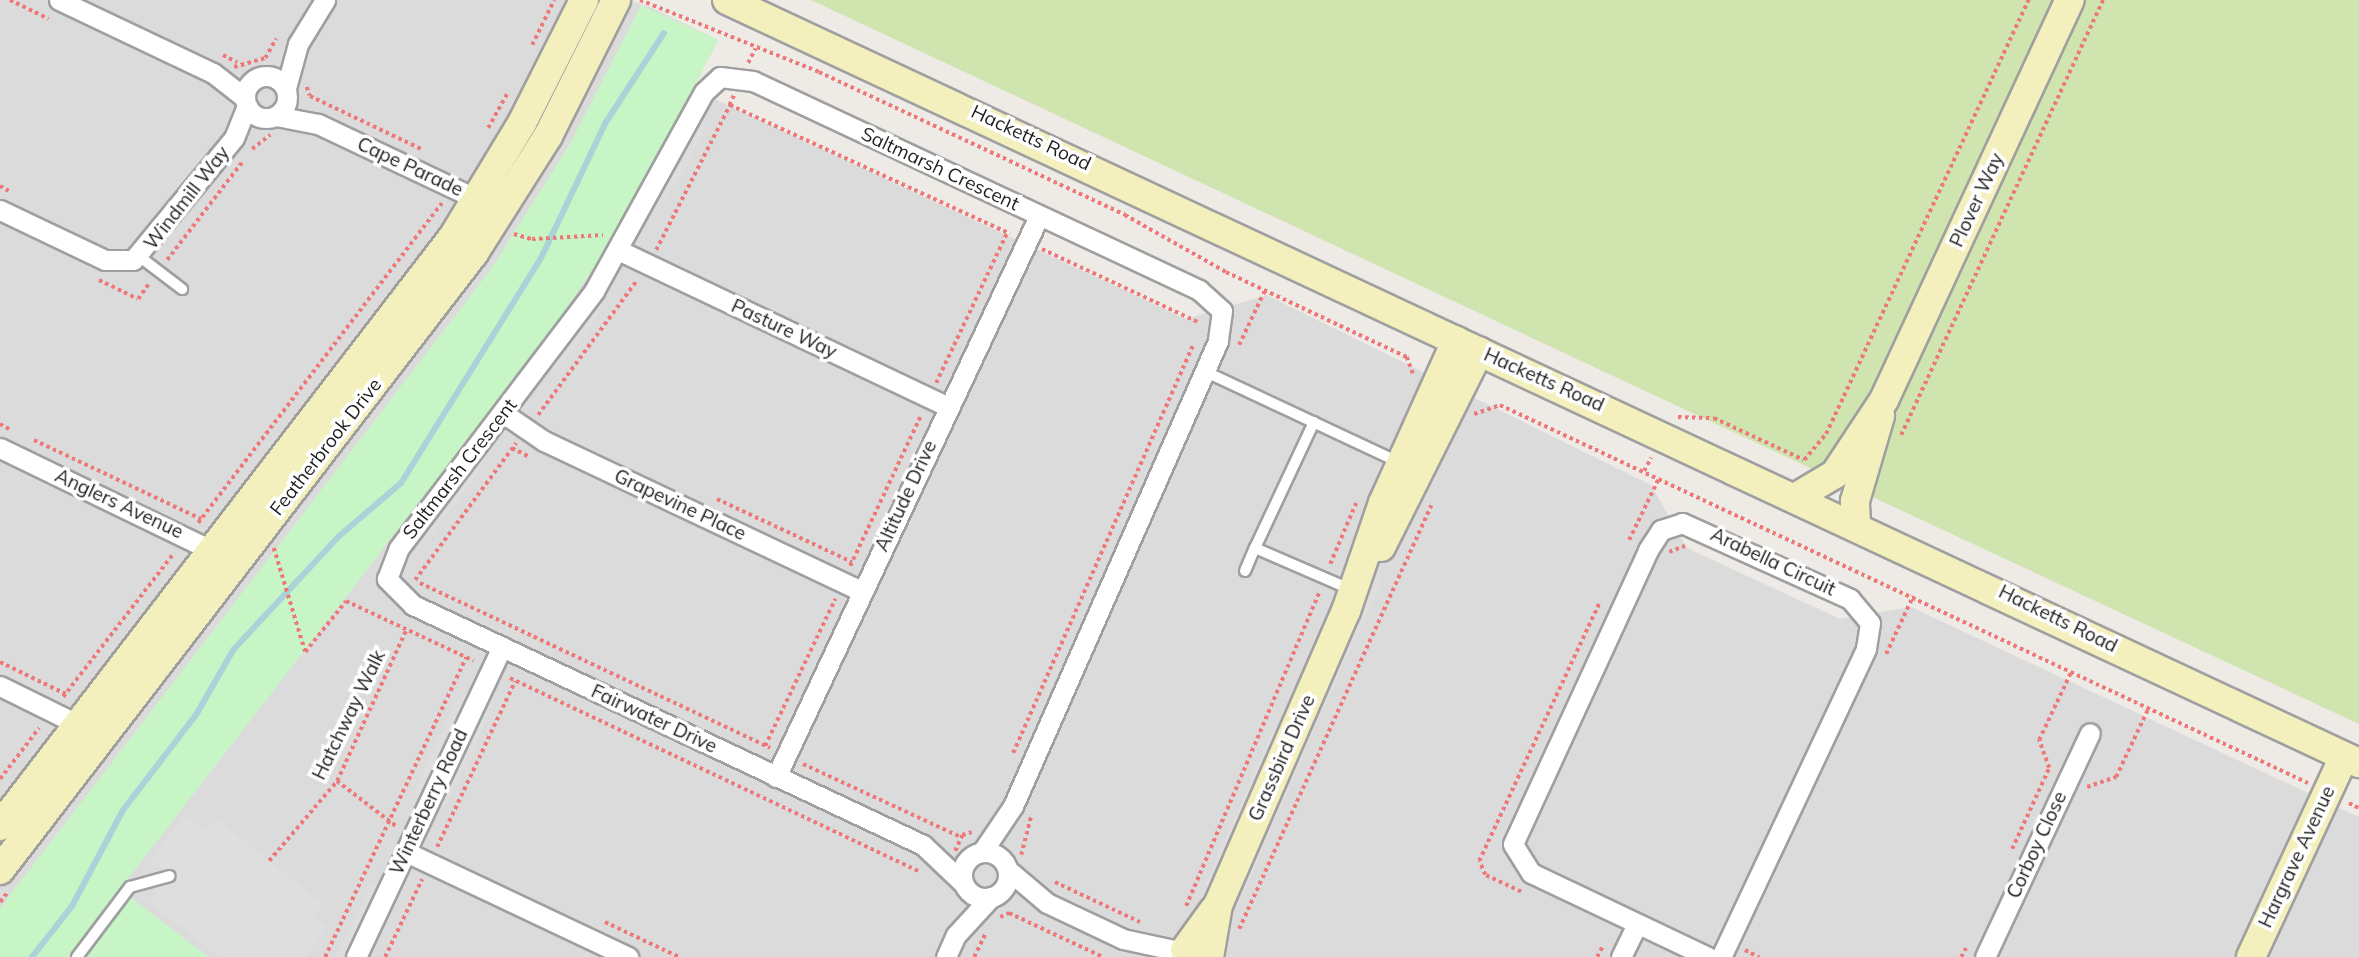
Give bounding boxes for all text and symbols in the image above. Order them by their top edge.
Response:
street label: Hacketts Road [968,100,1094,176]
street label: Saltmarsh Crescent [857,122,1023,216]
street label: Cape Parade [354,133,466,201]
street label: Windmill Way [140,142,234,254]
street label: Plover Way [1945,149,2009,251]
street label: Pasture Way [728,295,840,363]
street label: Hacketts Road [1480,343,1608,417]
street label: Featherbrook Drive [265,374,387,520]
street label: Saltmarsh Crescent [398,394,522,544]
street label: Altitude Drive [870,437,942,555]
street label: Anglers Avenue [51,464,187,544]
street label: Grapevine Place [611,465,749,545]
street label: Arabella Circuit [1707,523,1839,601]
street label: Hacketts Road [1995,580,2121,658]
street label: Hatchway Walk [308,646,390,784]
street label: Fairwater Drive [588,680,720,758]
street label: Grassbird Drive [1244,691,1320,825]
street label: Winterberry Road [385,725,473,879]
street label: Hargrave Avenue [2254,783,2340,931]
street label: Corboy Close [2002,788,2072,902]

